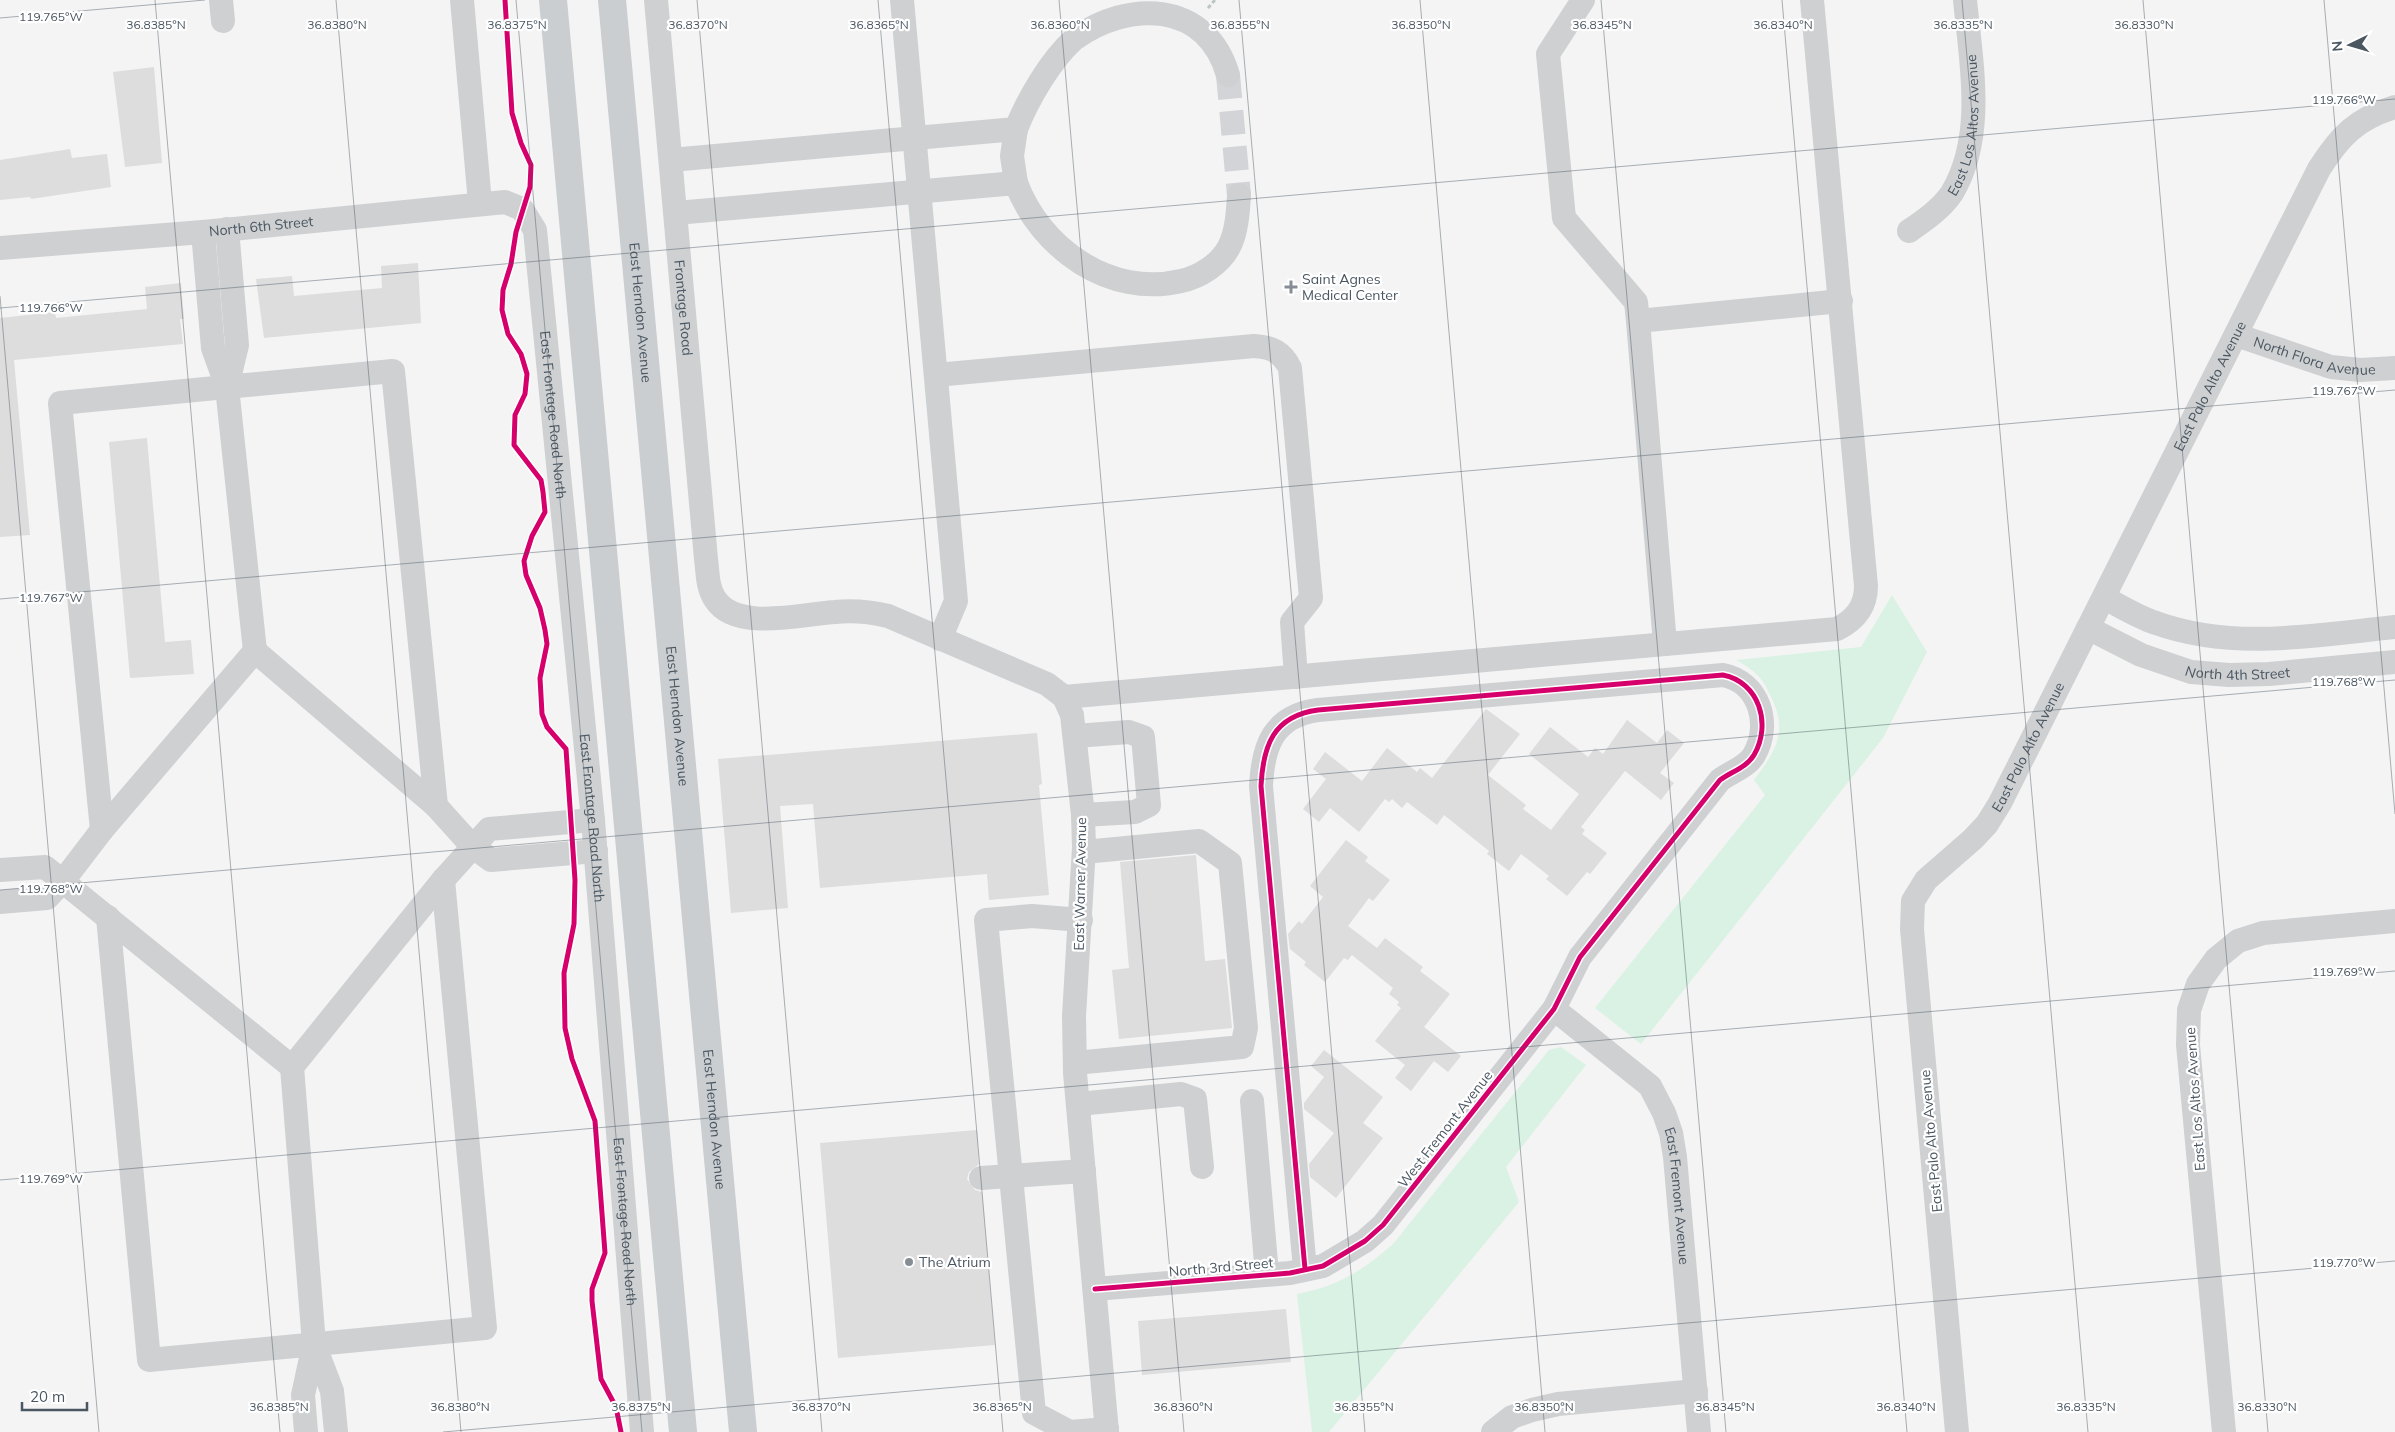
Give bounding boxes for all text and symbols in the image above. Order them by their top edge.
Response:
text: 119.765°W [19,9,83,24]
text: 36.8385°N [126,17,186,32]
text: 36.8380°N [307,17,367,32]
text: 36.8375°N [487,17,547,32]
text: 36.8370°N [668,17,728,32]
text: 36.8365°N [849,17,909,32]
text: 36.8360°N [1030,17,1090,32]
text: 36.8355°N [1210,17,1270,32]
text: 36.8350°N [1391,17,1451,32]
text: 36.8345°N [1572,17,1632,32]
text: 36.8340°N [1753,17,1813,32]
text: 36.8335°N [1933,17,1993,32]
text: 36.8330°N [2114,17,2174,32]
north arrow [2325,20,2375,70]
text: N [2328,40,2346,52]
street label: East Los Altos Avenue [1943,54,1983,199]
text: 119.766°W [2312,92,2376,107]
street label: North 6th Street [208,212,314,240]
street label: East Herndon Avenue [625,242,656,384]
street label: Frontage Road [670,259,697,357]
place label: Saint Agnes Medical Center [1302,270,1399,304]
marker: Saint Agnes Medical Center [1284,280,1298,294]
text: 119.766°W [19,300,83,315]
street label: East Palo Alto Avenue [2170,318,2250,454]
street label: East Frontage Road North [536,330,570,500]
street label: North Flora Avenue [2251,333,2376,379]
text: 119.767°W [2312,383,2376,398]
text: 119.767°W [19,590,83,605]
street label: East Herndon Avenue [662,645,693,787]
street label: North 4th Street [2183,662,2291,684]
text: 119.768°W [2312,674,2376,689]
street label: East Palo Alto Avenue [1988,679,2068,815]
street label: East Frontage Road North [576,733,609,903]
street label: East Warner Avenue [1070,817,1090,951]
text: 119.768°W [19,881,83,896]
text: 119.769°W [2312,964,2376,979]
street label: East Los Altos Avenue [2181,1027,2209,1171]
street label: East Herndon Avenue [699,1048,730,1190]
street label: West Fremont Avenue [1394,1067,1496,1191]
street label: East Palo Alto Avenue [1916,1069,1946,1213]
street label: East Fremont Avenue [1661,1125,1693,1265]
street label: East Frontage Road North [609,1137,641,1307]
text: 119.769°W [19,1171,83,1186]
place label: The Atrium [919,1253,991,1271]
street label: North 3rd Street [1168,1253,1274,1281]
text: 119.770°W [2312,1255,2376,1270]
marker: The Atrium [903,1256,915,1268]
scale bar [22,1380,88,1412]
text: 20 m [30,1387,65,1406]
text: 36.8385°N [249,1399,309,1414]
text: 36.8380°N [430,1399,490,1414]
text: 36.8375°N [611,1399,671,1414]
text: 36.8370°N [791,1399,851,1414]
text: 36.8365°N [972,1399,1032,1414]
text: 36.8360°N [1153,1399,1213,1414]
text: 36.8355°N [1334,1399,1394,1414]
text: 36.8350°N [1514,1399,1574,1414]
text: 36.8345°N [1695,1399,1755,1414]
text: 36.8340°N [1876,1399,1936,1414]
text: 36.8335°N [2056,1399,2116,1414]
text: 36.8330°N [2237,1399,2297,1414]

